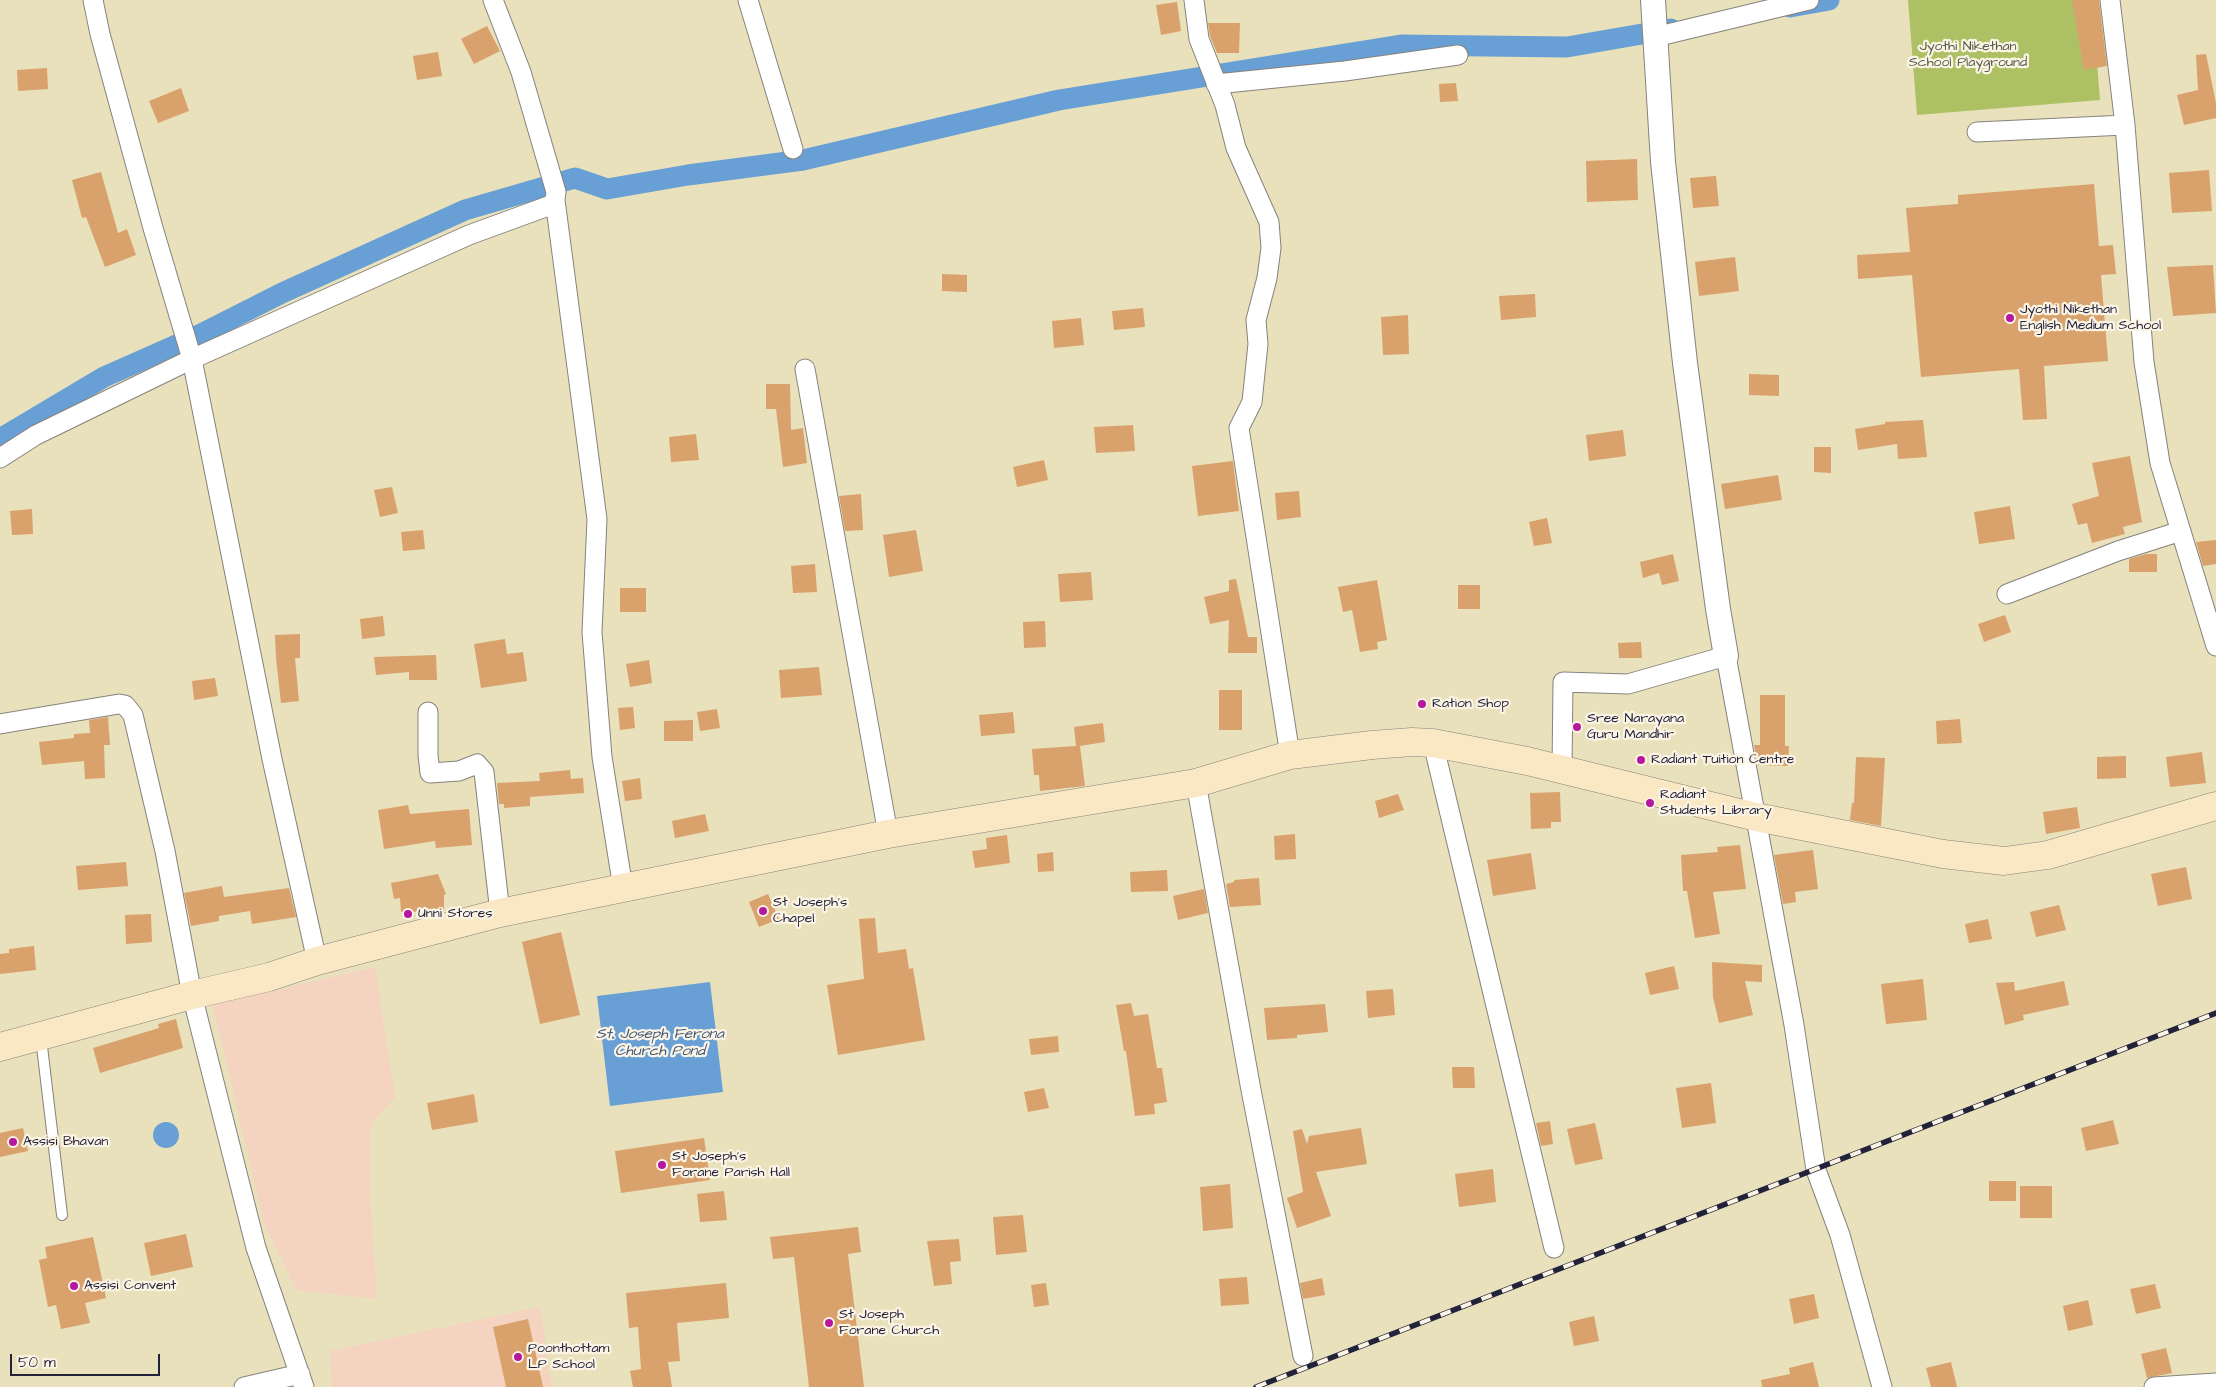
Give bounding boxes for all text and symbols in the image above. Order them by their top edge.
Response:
park label: Jyothi Nikethan School Playground [1909,39,2027,72]
place label: Jyothi Nikethan English Medium School [2020,302,2161,334]
marker: Jyothi Nikethan English Medium School [2004,312,2016,324]
place label: Ration Shop [1432,696,1509,712]
marker: Ration Shop [1416,698,1428,710]
place label: Sree Narayana Guru Mandhir [1587,711,1684,744]
marker: Sree Narayana Guru Mandhir [1571,721,1583,733]
place label: Radiant Tuition Centre [1651,752,1794,768]
marker: Radiant Tuition Centre [1635,754,1647,766]
place label: Radiant Students Library [1660,787,1772,820]
marker: Radiant Students Library [1644,797,1656,809]
place label: St Joseph's Chapel [773,895,847,928]
marker: St Joseph's Chapel [757,905,769,917]
place label: Unni Stores [418,906,492,922]
marker: Unni Stores [402,908,414,920]
water label: St. Joseph Ferona Church Pond [596,1026,724,1061]
place label: Assisi Bhavan [23,1134,108,1150]
marker: Assisi Bhavan [7,1136,19,1148]
place label: St Joseph's Forane Parish Hall [672,1149,790,1182]
marker: St Joseph's Forane Parish Hall [656,1159,668,1171]
place label: Assisi Convent [84,1278,176,1294]
marker: Assisi Convent [68,1280,80,1292]
place label: St Joseph Forane Church [839,1307,939,1340]
marker: St Joseph Forane Church [823,1317,835,1329]
place label: Poonthottam LP School [528,1341,609,1374]
scale bar [12,1344,162,1376]
marker: Poonthottam LP School [512,1351,524,1363]
text: 50 m [18,1352,56,1373]

